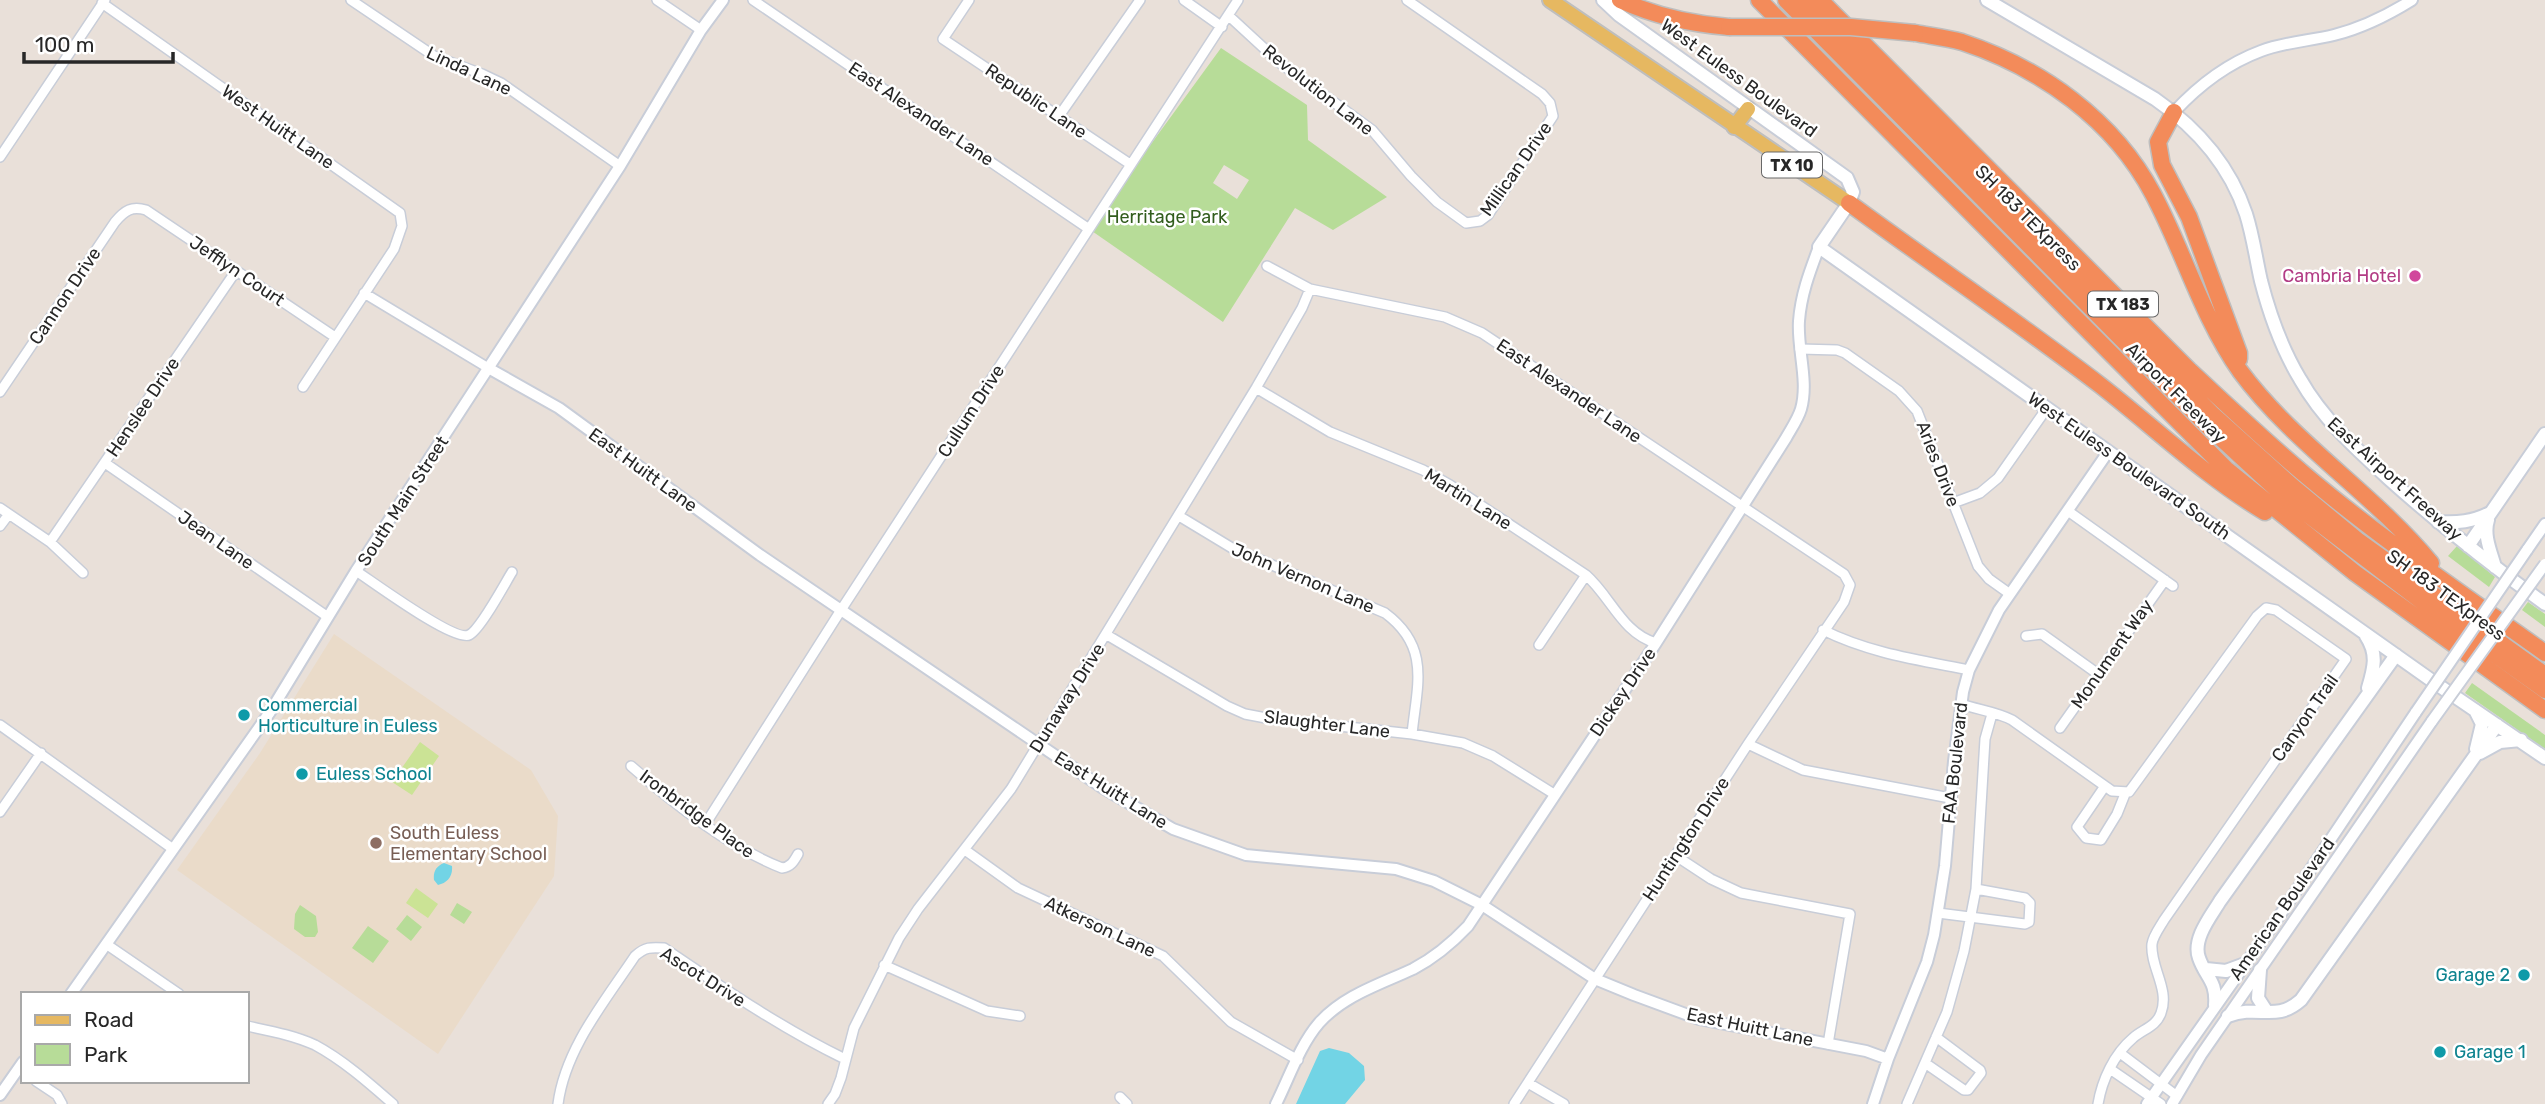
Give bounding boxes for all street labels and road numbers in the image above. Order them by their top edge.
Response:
street label: West Euless Boulevard [1657,14,1821,142]
street label: Revolution Lane [1258,40,1378,140]
street label: Linda Lane [423,42,515,100]
street label: East Alexander Lane [844,57,998,171]
street label: Republic Lane [981,59,1091,143]
street label: West Huitt Lane [217,80,339,174]
street label: Millican Drive [1475,118,1557,220]
road number: TX 10 [1762,153,1822,178]
street label: SH 183 TEXpress [1970,160,2086,276]
street label: Jefflyn Court [185,231,289,311]
street label: Cannon Drive [24,243,106,349]
road number: TX 183 [2088,292,2158,316]
street label: East Alexander Lane [1492,334,1646,448]
street label: Airport Freeway [2121,338,2231,448]
street label: Henslee Drive [102,353,184,461]
street label: Cullum Drive [933,361,1009,461]
street label: West Euless Boulevard South [2023,387,2235,545]
street label: East Airport Freeway [2323,413,2467,546]
street label: Aries Drive [1912,418,1964,510]
street label: East Huitt Lane [584,423,702,517]
street label: South Main Street [353,432,453,570]
street label: Martin Lane [1420,463,1516,535]
street label: Jean Lane [174,506,258,574]
street label: John Vernon Lane [1228,538,1378,618]
street label: SH 183 TEXpress [2383,545,2509,645]
street label: Monument Way [2066,595,2158,713]
street label: Dunaway Drive [1025,639,1109,757]
street label: Dickey Drive [1585,643,1661,741]
street label: Canyon Trail [2267,670,2343,766]
street label: FAA Boulevard [1938,701,1972,825]
street label: Slaughter Lane [1263,705,1391,743]
street label: East Huitt Lane [1050,746,1172,834]
street label: Ironbridge Place [635,765,759,863]
street label: Huntington Drive [1638,773,1734,905]
street label: American Boulevard [2225,834,2339,984]
street label: Atkerson Lane [1041,892,1159,962]
street label: Ascot Drive [656,942,750,1012]
street label: East Huitt Lane [1685,1003,1815,1051]

